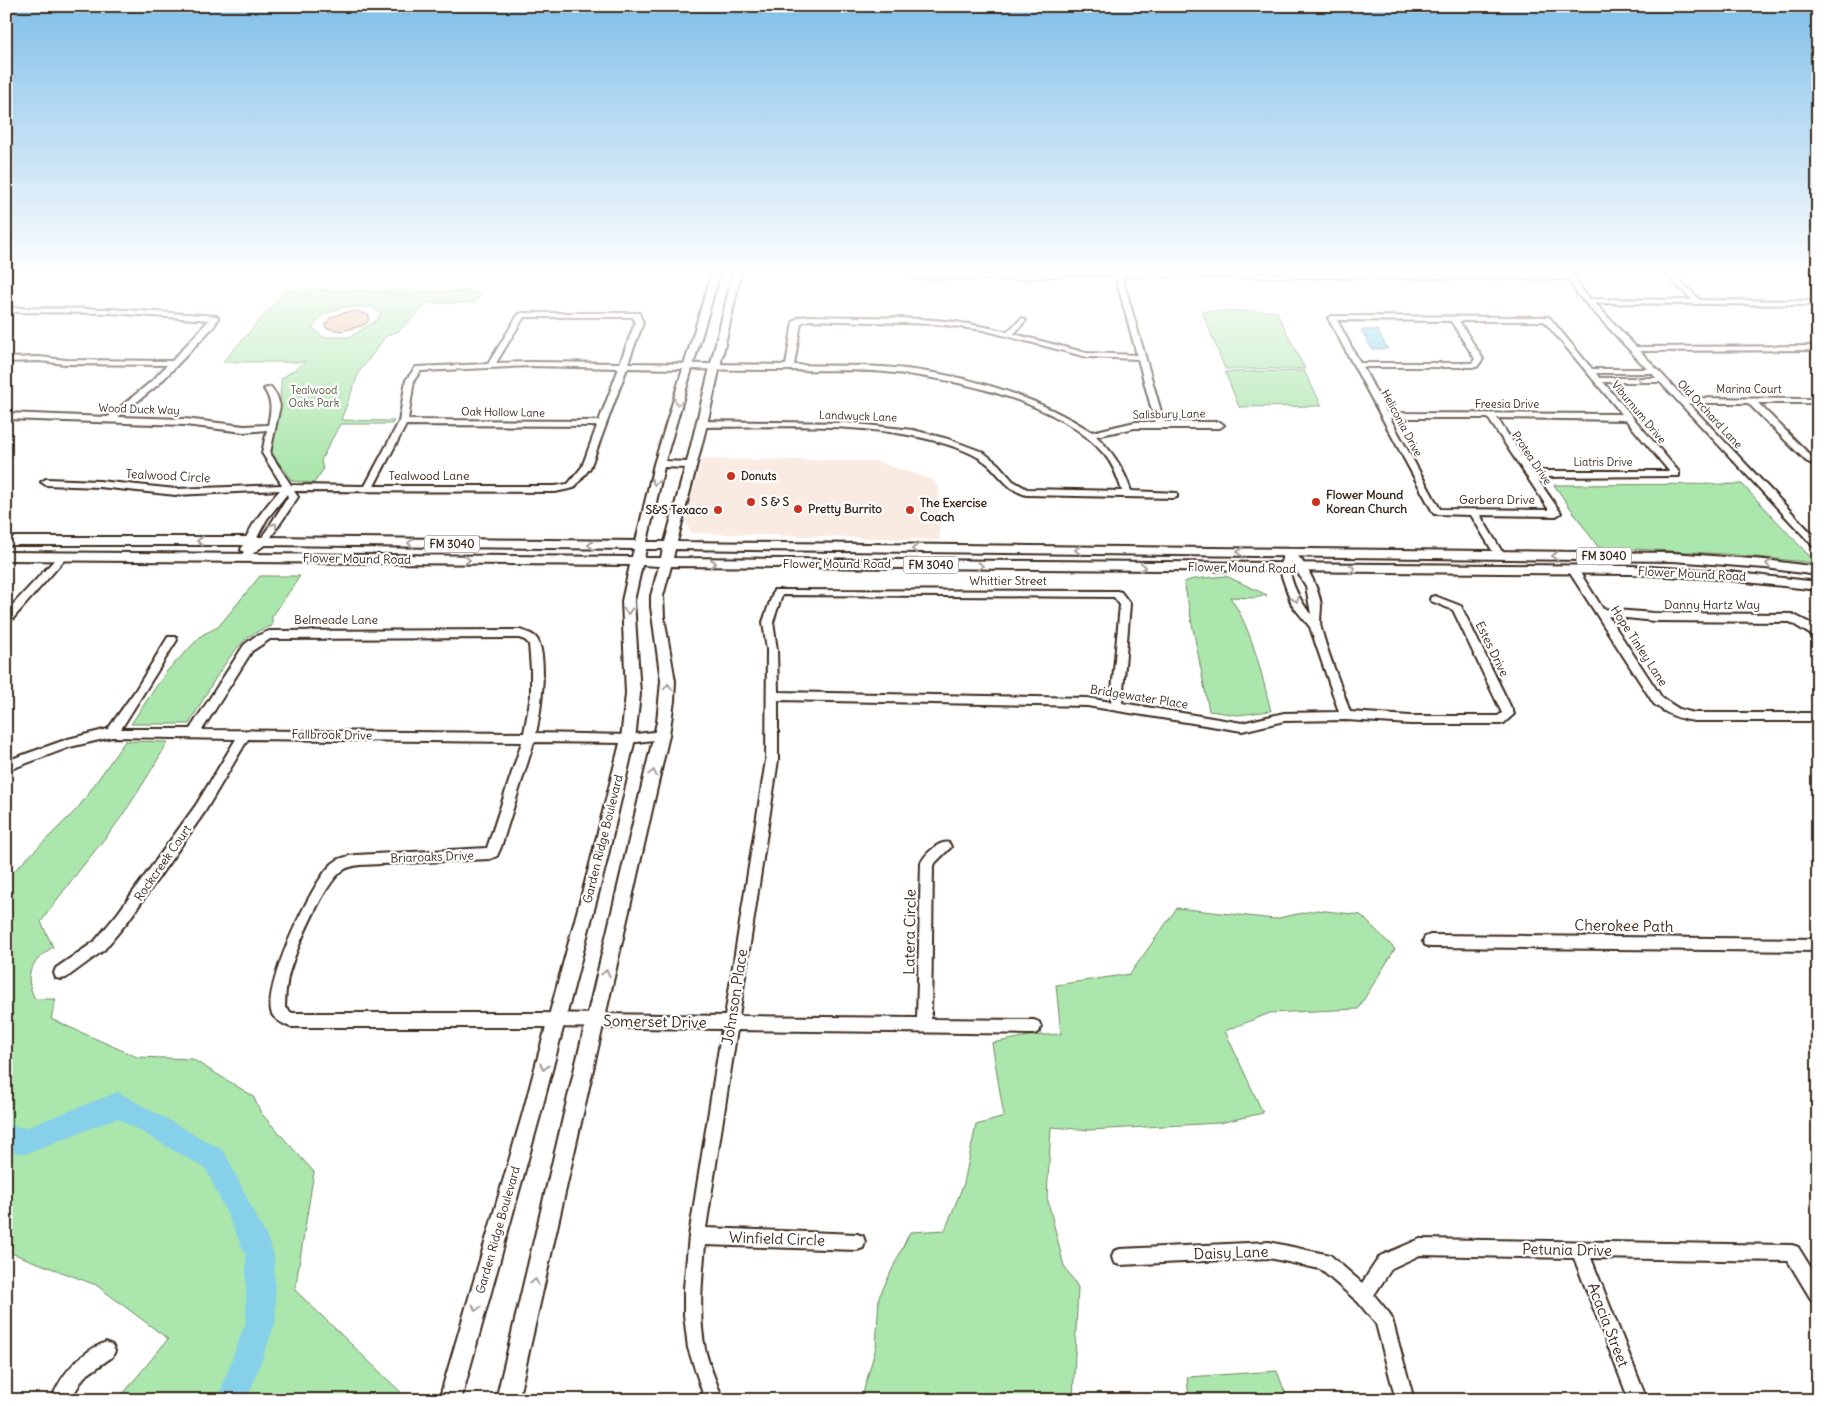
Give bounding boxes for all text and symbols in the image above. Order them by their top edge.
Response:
one-way arrow [1633,375,1641,385]
street label: Old Orchard Lane [1674,377,1746,451]
street label: Viburnum Drive [1609,378,1669,446]
street label: Marina Court [1716,382,1782,396]
park label: Tealwood Oaks Park [289,383,340,410]
street label: Heliconia Drive [1378,387,1426,459]
street label: Freesia Drive [1475,397,1539,411]
one-way arrow [673,398,683,406]
street label: Wood Duck Way [98,401,180,417]
street label: Oak Hollow Lane [461,404,545,420]
street label: Salisbury Lane [1133,406,1206,422]
street label: Landwyck Lane [819,408,897,424]
street label: Protea Drive [1509,429,1555,487]
street label: Liatris Drive [1573,455,1633,469]
street label: Tealwood Circle [125,466,211,485]
street label: Tealwood Lane [389,468,470,483]
place label: Donuts [741,469,776,483]
marker: Donuts [725,470,737,482]
one-way arrow [650,477,661,486]
place label: Flower Mound Korean Church [1326,487,1407,516]
street label: Gerbera Drive [1459,492,1535,507]
place label: S & S [761,494,790,509]
place label: The Exercise Coach [920,495,988,524]
marker: S & S [745,496,757,508]
marker: Flower Mound Korean Church [1310,496,1322,508]
place label: Pretty Burrito [808,501,882,517]
place label: S&S Texaco [645,502,708,517]
marker: Pretty Burrito [792,503,804,515]
marker: S&S Texaco [712,504,724,516]
marker: The Exercise Coach [904,504,916,516]
one-way arrow [268,522,277,531]
one-way arrow [195,536,203,546]
road number: FM 3040 [424,536,480,552]
one-way arrow [407,538,415,548]
one-way arrow [587,540,595,550]
one-way arrow [911,544,918,554]
one-way arrow [1073,545,1081,556]
one-way arrow [1236,547,1244,557]
road number: FM 3040 [1576,548,1632,564]
street label: Flower Mound Road [303,550,411,567]
one-way arrow [1550,551,1558,561]
one-way arrow [463,555,471,566]
street label: Flower Mound Road [783,556,891,571]
road number: FM 3040 [904,556,958,574]
one-way arrow [709,558,717,569]
street label: Flower Mound Road [1188,559,1296,576]
one-way arrow [1765,559,1773,570]
one-way arrow [977,561,985,571]
one-way arrow [1139,561,1147,572]
street label: Flower Mound Road [1638,563,1746,584]
one-way arrow [1348,564,1356,574]
street label: Whittier Street [969,573,1047,588]
one-way arrow [1290,594,1300,603]
street label: Danny Hartz Way [1664,597,1760,612]
street label: Hope Tinley Lane [1608,603,1671,689]
one-way arrow [623,608,633,615]
street label: Belmeade Lane [294,612,378,627]
street label: Estes Drive [1473,619,1512,679]
street label: Bridgewater Place [1089,681,1189,712]
one-way arrow [662,683,673,691]
street label: Fallbrook Drive [292,726,372,743]
one-way arrow [647,768,658,777]
street label: Garden Ridge Boulevard [579,773,626,905]
street label: Rockcreek Court [131,822,194,904]
street label: Briaroaks Drive [390,848,474,865]
street label: Latera Circle [899,889,920,975]
street label: Cherokee Path [1574,915,1674,936]
street label: Johnson Place [718,947,751,1046]
one-way arrow [600,969,611,978]
street label: Somerset Drive [603,1011,707,1032]
one-way arrow [539,1063,549,1071]
street label: Garden Ridge Boulevard [472,1164,523,1295]
street label: Winfield Circle [729,1227,825,1250]
street label: Petunia Drive [1522,1239,1612,1260]
street label: Daisy Lane [1193,1242,1269,1263]
one-way arrow [529,1277,540,1286]
street label: Acacia Street [1584,1280,1633,1370]
one-way arrow [471,1303,481,1312]

